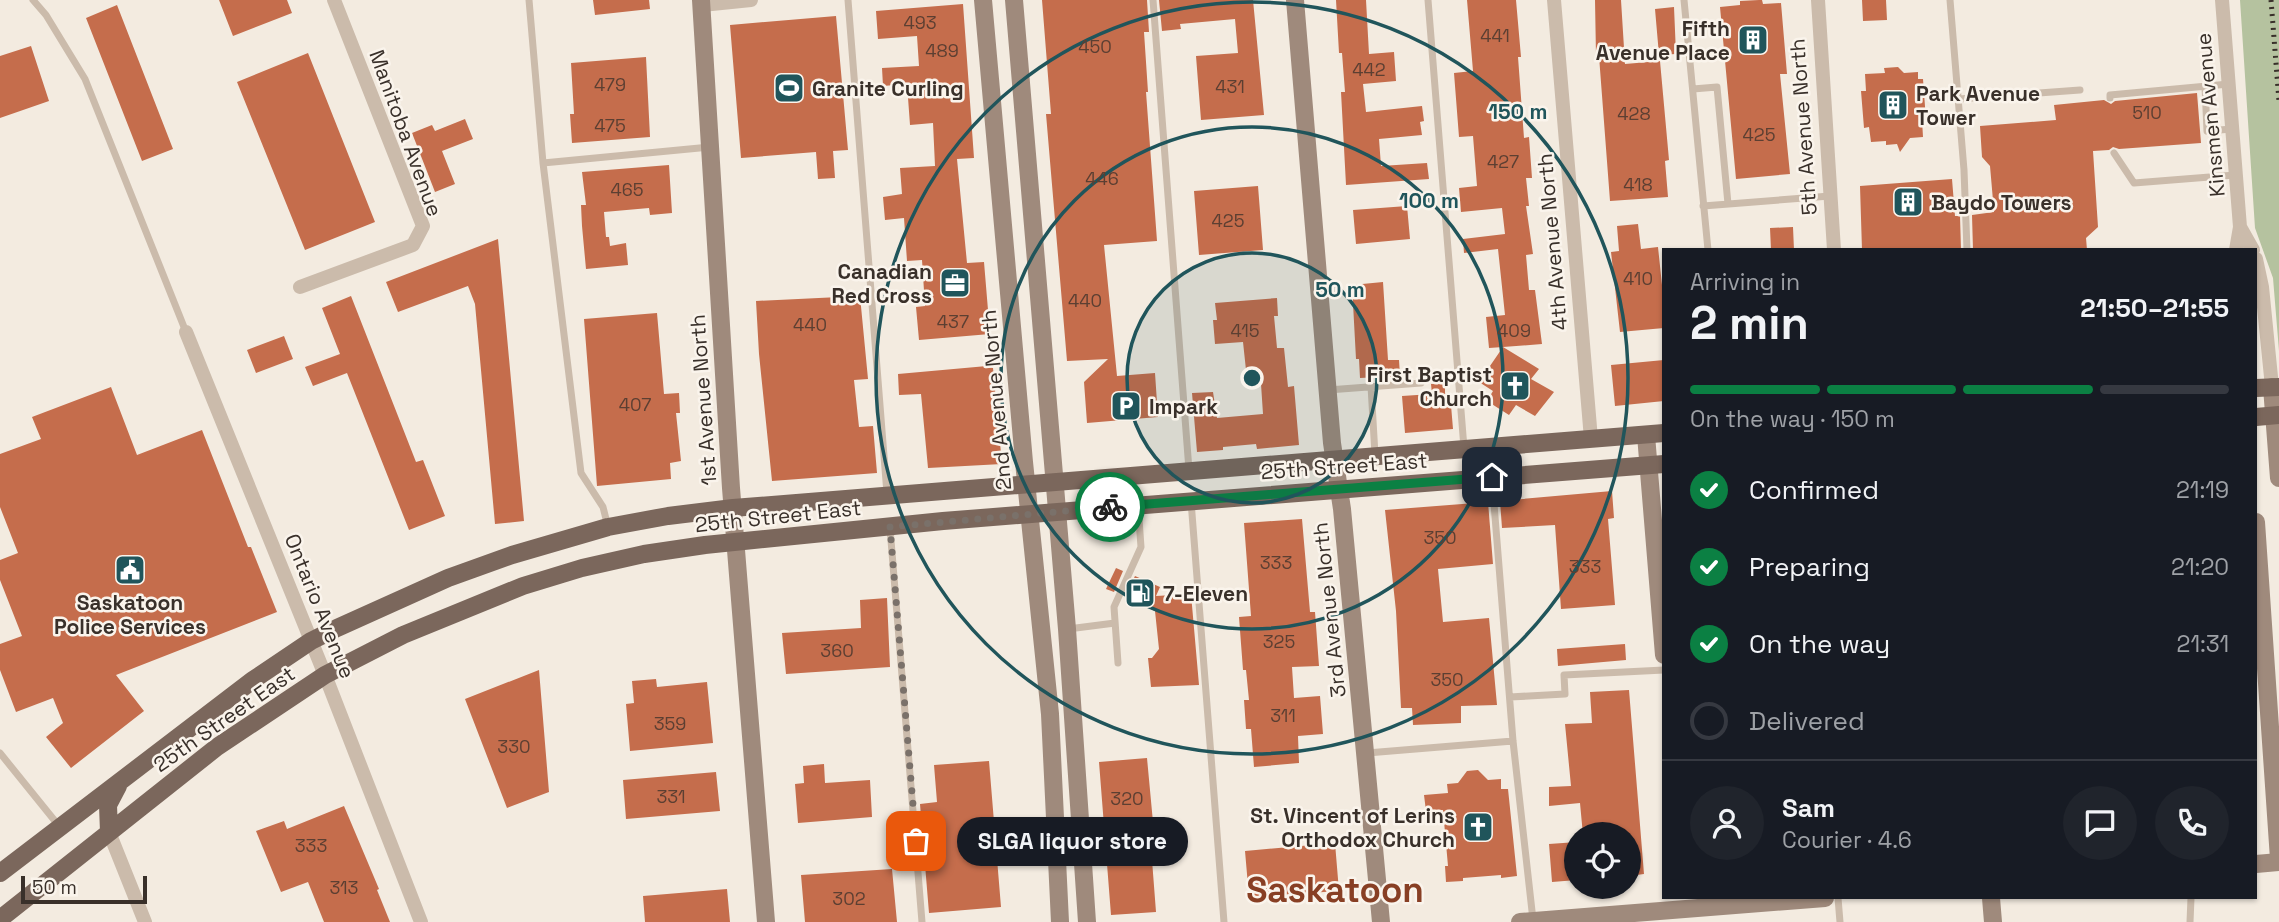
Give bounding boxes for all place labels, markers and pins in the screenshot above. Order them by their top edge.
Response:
place label: Fifth Avenue Place [1596,15,1730,66]
building icon: Fifth Avenue Place [1736,23,1770,57]
sports icon: Granite Curling [772,71,806,105]
place label: Granite Curling [812,75,964,102]
place label: Park Avenue Tower [1916,80,2040,131]
building icon: Park Avenue Tower [1876,88,1910,122]
building icon: Baydo Towers [1891,185,1925,219]
place label: Baydo Towers [1931,189,2071,216]
place label: Canadian Red Cross [832,258,932,309]
office icon: Canadian Red Cross [938,266,972,300]
place label: First Baptist Church [1367,361,1492,412]
centre of rings [1240,366,1264,390]
church icon: First Baptist Church [1498,369,1532,403]
parking icon: Impark [1109,389,1143,423]
place label: Impark [1149,393,1218,420]
pin [1462,447,1522,507]
public building icon: Saskatoon Police Services [113,553,147,587]
fuel station icon: 7-Eleven [1123,576,1157,610]
place label: 7-Eleven [1163,580,1248,607]
place label: Saskatoon Police Services [54,589,206,640]
place label: St. Vincent of Lerins Orthodox Church [1250,802,1455,853]
church icon: St. Vincent of Lerins Orthodox Church [1461,810,1495,844]
pin [886,811,946,871]
callout: SLGA liquor store [958,816,1189,866]

